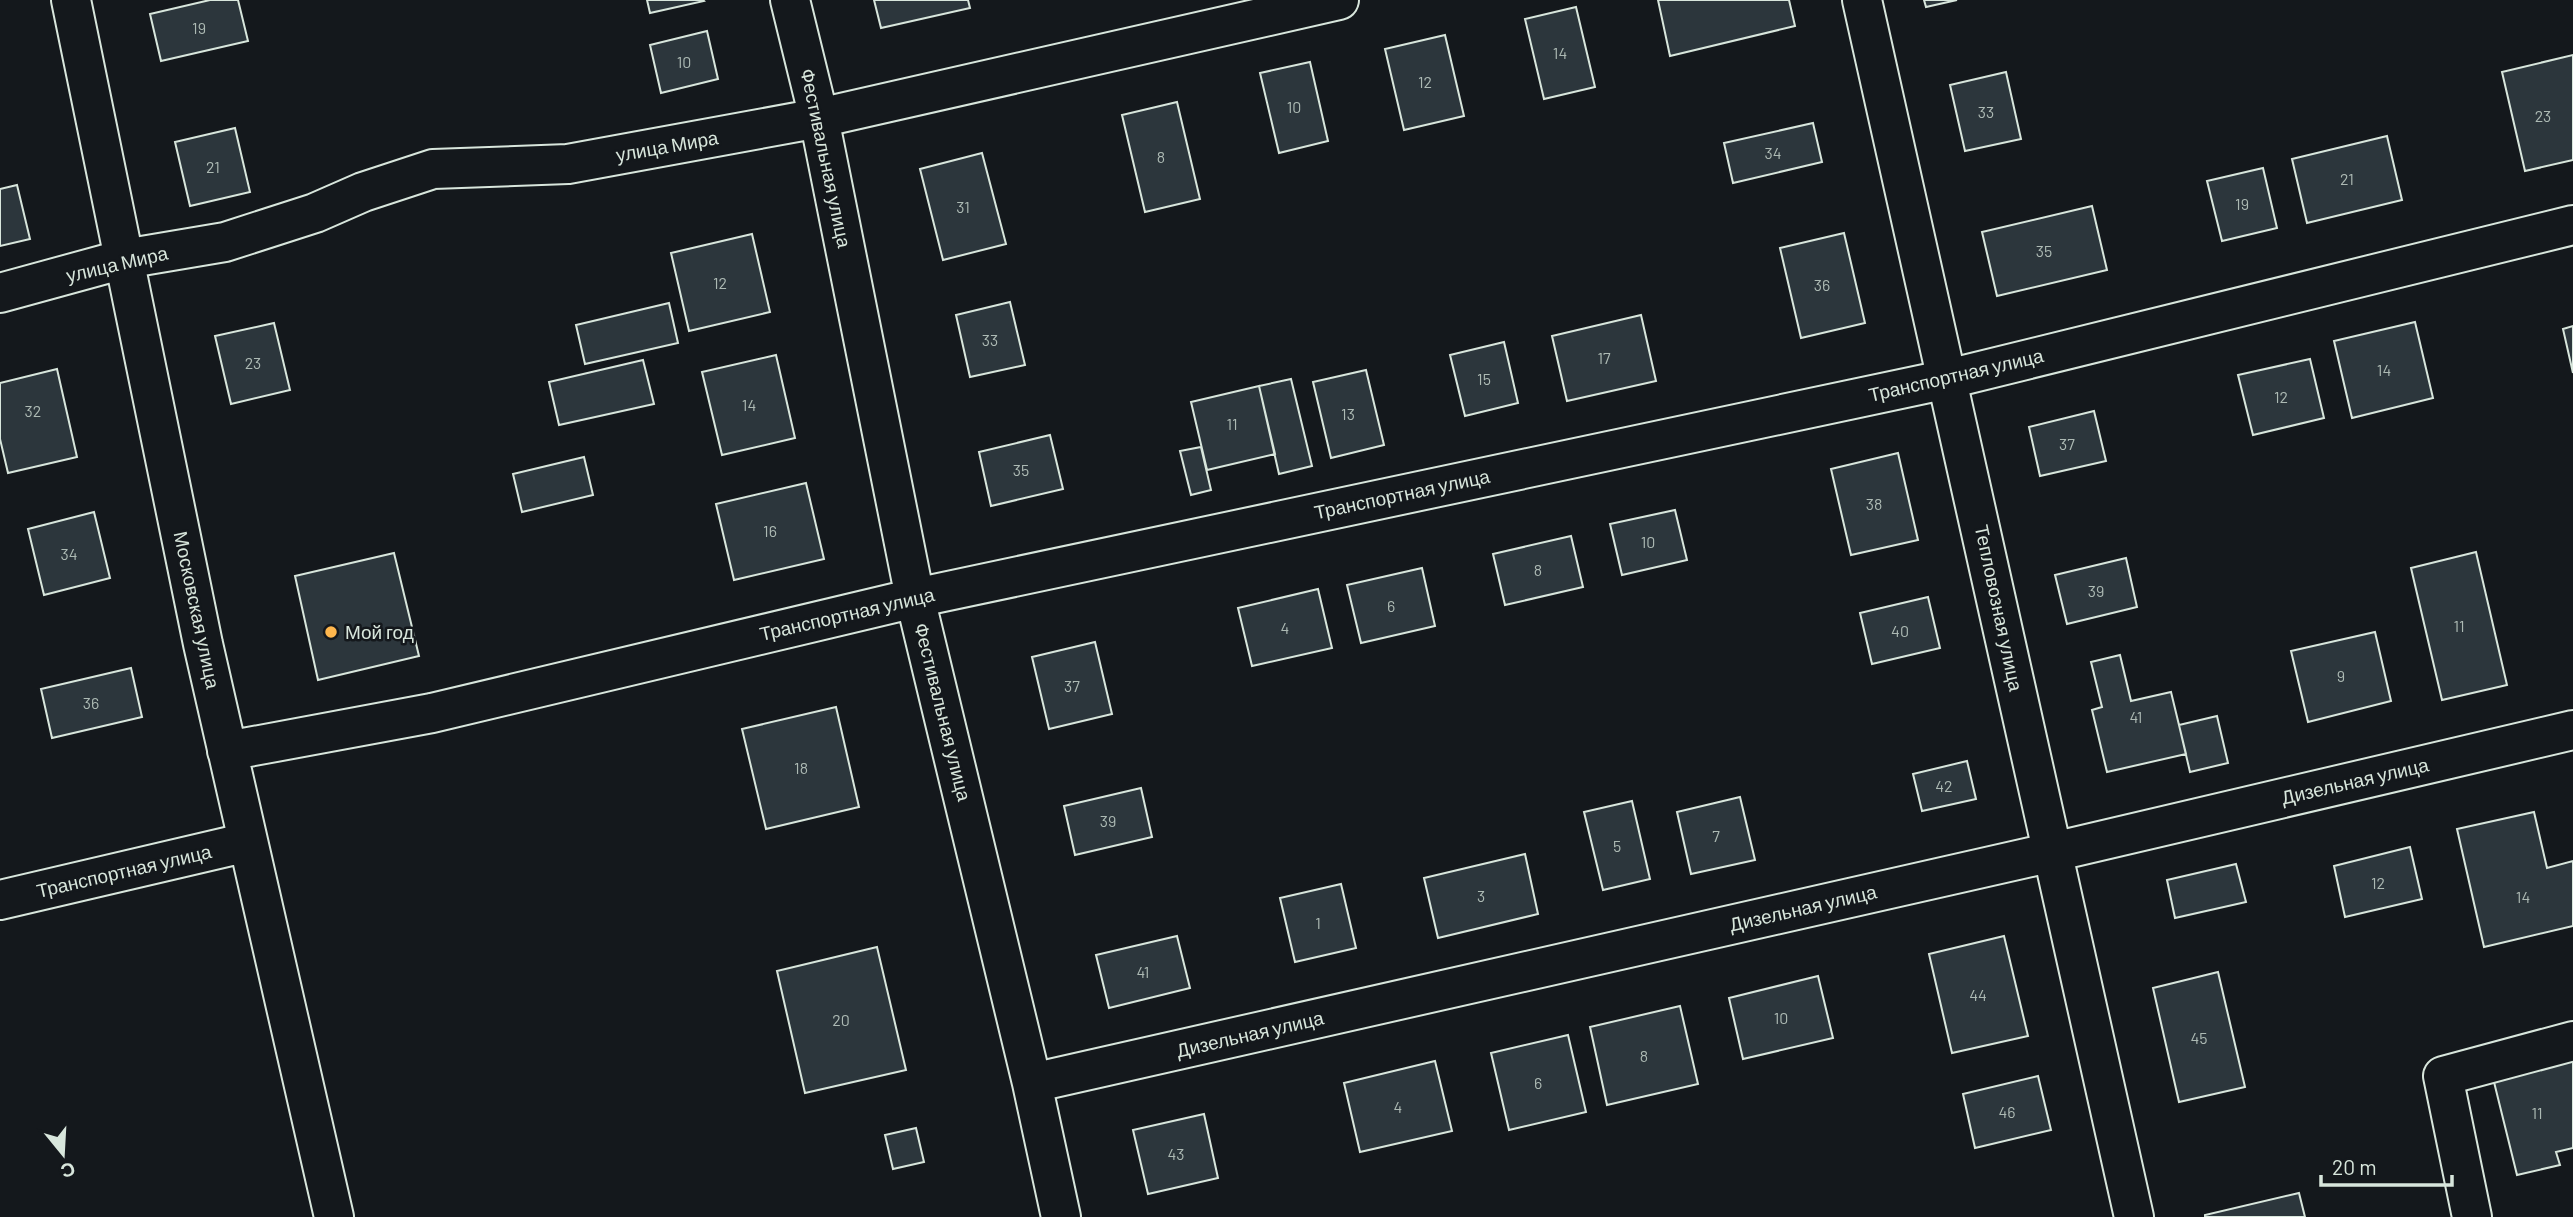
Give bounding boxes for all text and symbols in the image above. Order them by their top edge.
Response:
house number: 19 [192,18,206,37]
house number: 14 [1553,43,1567,62]
house number: 10 [677,52,691,71]
street label: Фестивальная улица [796,66,857,250]
house number: 12 [1418,72,1432,91]
house number: 10 [1287,97,1301,116]
house number: 33 [1978,102,1994,121]
house number: 23 [2535,106,2551,125]
street label: улица Мира [614,125,720,166]
house number: 34 [1764,143,1782,162]
house number: 8 [1157,147,1165,166]
house number: 21 [206,157,220,176]
house number: 21 [2340,169,2354,188]
house number: 19 [2235,194,2249,213]
house number: 31 [956,197,970,216]
street label: улица Мира [64,241,170,286]
house number: 35 [2036,241,2052,260]
house number: 12 [713,273,727,292]
house number: 36 [1814,275,1830,294]
house number: 33 [982,330,998,349]
street label: Транспортная улица [1866,343,2046,406]
house number: 17 [1597,348,1611,367]
house number: 23 [245,353,261,372]
house number: 14 [2377,360,2391,379]
house number: 15 [1477,369,1491,388]
house number: 12 [2274,387,2288,406]
house number: 14 [742,395,756,414]
house number: 32 [25,401,41,420]
house number: 13 [1341,404,1355,423]
house number: 11 [1226,414,1238,433]
house number: 37 [2059,434,2075,453]
house number: 35 [1013,460,1029,479]
street label: Транспортная улица [1312,464,1492,523]
house number: 38 [1866,494,1882,513]
house number: 16 [763,521,777,540]
street label: Тепловозная улица [1971,523,2028,694]
street label: Московская улица [170,529,225,691]
house number: 10 [1641,532,1655,551]
house number: 34 [60,544,78,563]
house number: 8 [1534,560,1542,579]
house number: 39 [2088,581,2104,600]
street label: Транспортная улица [757,582,937,645]
house number: 6 [1387,596,1395,615]
house number: 11 [2453,616,2465,635]
house number: 4 [1281,618,1289,637]
place label: Мой год [345,620,414,643]
street label: Фестивальная улица [910,620,977,804]
house number: 40 [1891,621,1909,640]
marker: Мой год [323,624,339,640]
house number: 9 [2337,666,2345,685]
house number: 37 [1064,676,1080,695]
house number: 36 [83,693,99,712]
house number: 41 [2130,707,2142,726]
street label: Дизельная улица [2279,752,2431,809]
house number: 18 [794,758,808,777]
house number: 42 [1935,776,1953,795]
house number: 39 [1100,811,1116,830]
house number: 7 [1712,826,1720,845]
house number: 5 [1613,836,1621,855]
street label: Транспортная улица [34,839,214,902]
house number: 12 [2371,873,2385,892]
street label: Дизельная улица [1727,879,1879,936]
house number: 3 [1477,886,1485,905]
house number: 14 [2516,887,2530,906]
house number: 1 [1315,913,1321,932]
house number: 41 [1137,962,1149,981]
house number: 44 [1969,985,1987,1004]
street label: Дизельная улица [1174,1005,1326,1062]
house number: 10 [1774,1008,1788,1027]
house number: 20 [832,1010,850,1029]
house number: 45 [2190,1028,2208,1047]
house number: 8 [1640,1046,1648,1065]
house number: 6 [1534,1073,1542,1092]
house number: 4 [1394,1097,1402,1116]
house number: 46 [1998,1102,2016,1121]
house number: 11 [2531,1103,2543,1122]
north arrow [28,1119,98,1189]
house number: 43 [1167,1144,1185,1163]
scale bar [2321,1144,2452,1188]
text: 20 m [2332,1154,2377,1179]
text: С [58,1158,78,1184]

